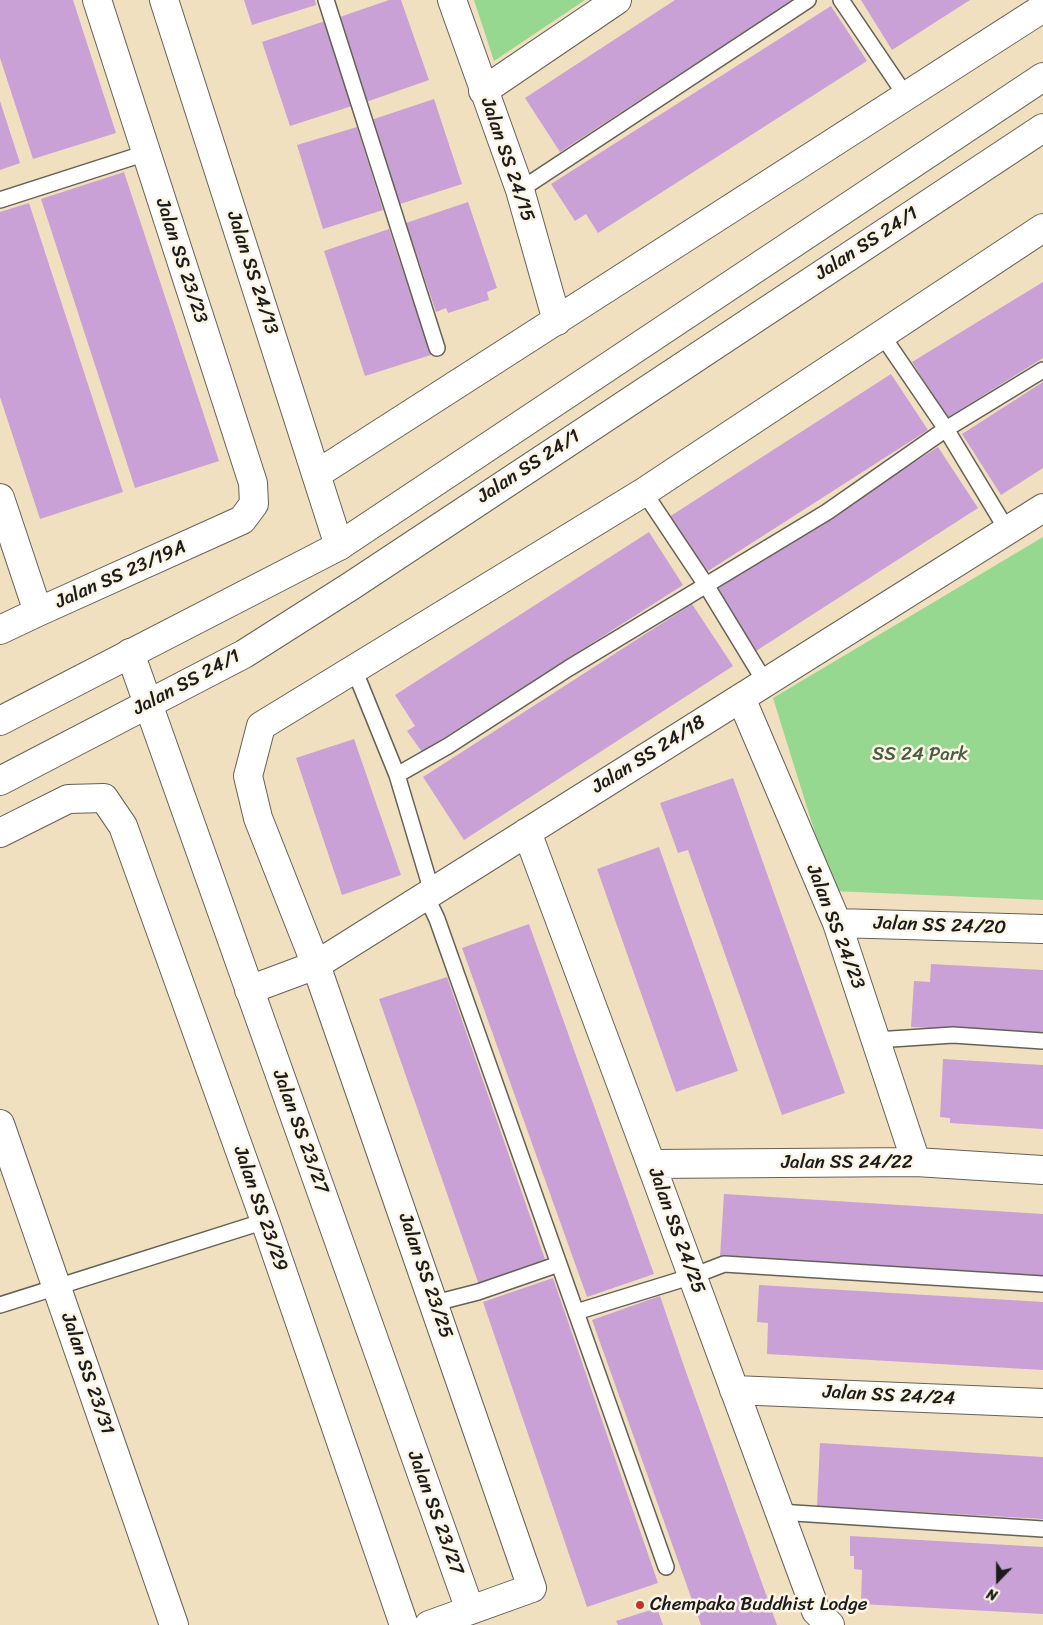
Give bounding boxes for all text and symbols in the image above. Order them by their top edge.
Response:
street label: Jalan SS 24/15 [475,95,539,225]
street label: Jalan SS 23/23 [150,196,212,326]
street label: Jalan SS 24/1 [811,202,923,286]
street label: Jalan SS 24/13 [221,208,283,338]
street label: Jalan SS 24/1 [473,425,585,509]
street label: Jalan SS 23/19A [52,536,190,614]
street label: Jalan SS 24/1 [130,645,244,721]
street label: Jalan SS 24/18 [588,711,710,799]
park label: SS 24 Park [872,744,968,766]
street label: Jalan SS 24/23 [801,862,869,992]
street label: Jalan SS 24/20 [873,912,1007,940]
street label: Jalan SS 23/27 [267,1067,333,1197]
street label: Jalan SS 23/29 [228,1143,292,1275]
street label: Jalan SS 24/22 [781,1152,913,1174]
street label: Jalan SS 24/25 [643,1165,709,1297]
street label: Jalan SS 23/25 [393,1210,457,1342]
street label: Jalan SS 23/31 [56,1310,118,1438]
street label: Jalan SS 24/24 [822,1381,956,1411]
street label: Jalan SS 23/27 [402,1448,468,1578]
north arrow [973,1555,1023,1605]
text: N [983,1581,1001,1608]
place label: Chempaka Buddhist Lodge [650,1594,867,1616]
marker: Chempaka Buddhist Lodge [634,1599,646,1611]

